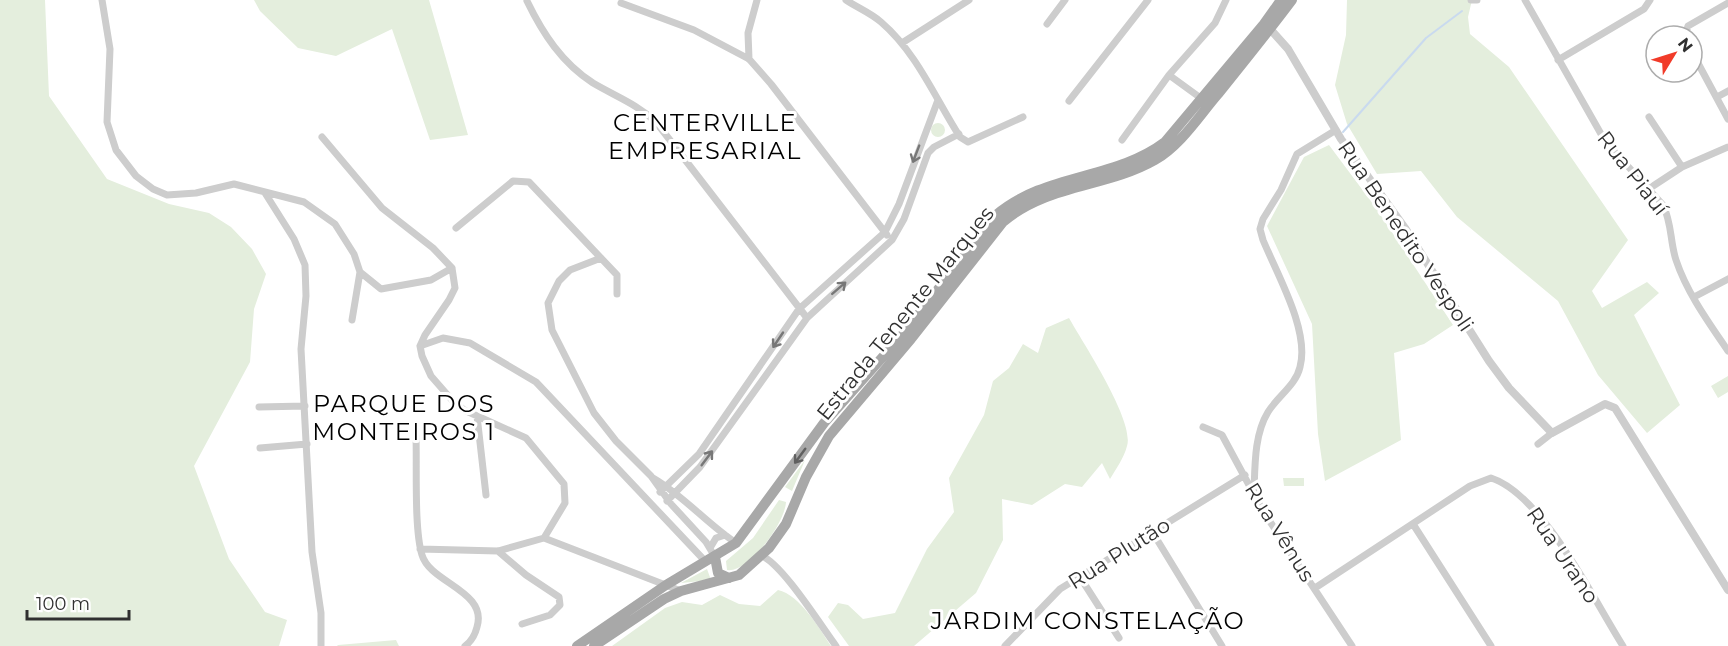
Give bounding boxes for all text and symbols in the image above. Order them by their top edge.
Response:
north arrow [1644,24,1704,84]
text: N [1674,34,1697,56]
district label: CENTERVILLE EMPRESARIAL [608,108,802,165]
street label: Rua Piauí [1592,126,1674,221]
street label: Rua Benedito Vespoli [1333,136,1479,336]
one-way arrow [910,145,921,163]
street label: Estrada Tenente Marques [811,201,999,425]
one-way arrow [831,281,846,295]
one-way arrow [772,331,784,348]
district label: PARQUE DOS MONTEIROS 1 [312,389,496,446]
one-way arrow [794,447,806,463]
one-way arrow [701,450,714,466]
street label: Rua Vênus [1240,478,1320,586]
street label: Rua Urano [1522,502,1604,608]
street label: Rua Plutão [1063,512,1175,594]
scale bar [27,583,129,621]
text: 100 m [36,593,90,615]
district label: JARDIM CONSTELAÇÃO [930,606,1245,635]

